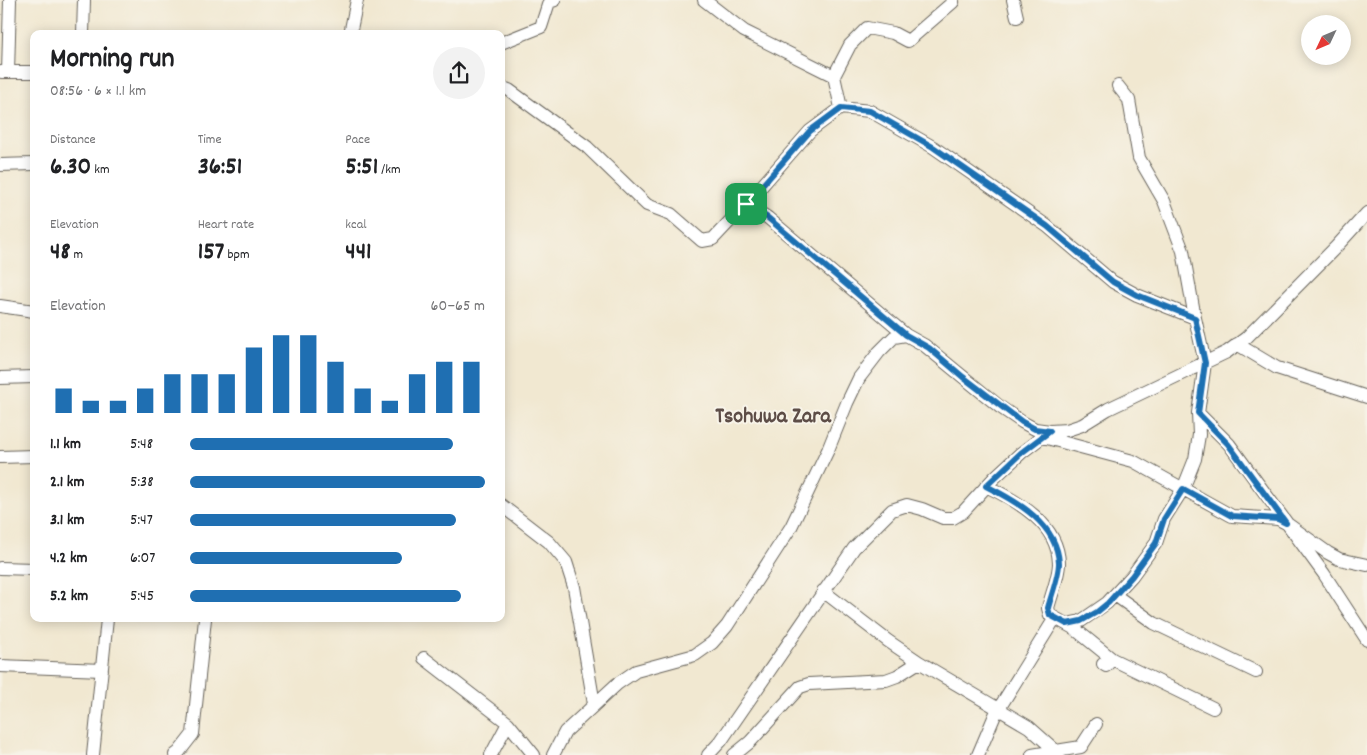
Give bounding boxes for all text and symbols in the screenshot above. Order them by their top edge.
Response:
north arrow [1301,15,1351,65]
map controls [1301,15,1351,65]
text: Morning run [50,41,174,81]
button: share [433,47,485,99]
text: 08:56 · 6 × 1.1 km [50,80,146,103]
text: Distance [50,130,96,150]
text: Time [198,130,222,150]
text: Pace [345,130,370,150]
text: 6.30 [50,150,91,186]
text: 36:51 [198,150,242,186]
text: 5:51 [345,150,378,186]
text: km [91,160,110,180]
text: /km [378,160,401,180]
pin [725,183,767,225]
icon: arrive [732,190,760,218]
text: Elevation [50,215,99,235]
text: Heart rate [198,215,254,235]
text: kcal [345,215,367,235]
text: 48 [50,235,70,271]
text: 157 [198,235,224,271]
text: 441 [345,235,372,271]
text: m [70,245,83,265]
text: bpm [224,245,250,265]
text: Elevation [50,295,106,318]
text: 60–65 m [431,295,485,318]
district label: Tsohuwa Zara [715,402,831,433]
text: 1.1 km [50,433,81,456]
text: 5:48 [130,433,153,456]
text: 2.1 km [50,471,84,494]
text: 5:38 [130,471,154,494]
text: 3.1 km [50,509,84,532]
text: 5:47 [130,509,153,532]
text: 4.2 km [50,547,88,570]
text: 6:07 [130,547,155,570]
text: 5.2 km [50,585,88,608]
text: 5:45 [130,585,154,608]

